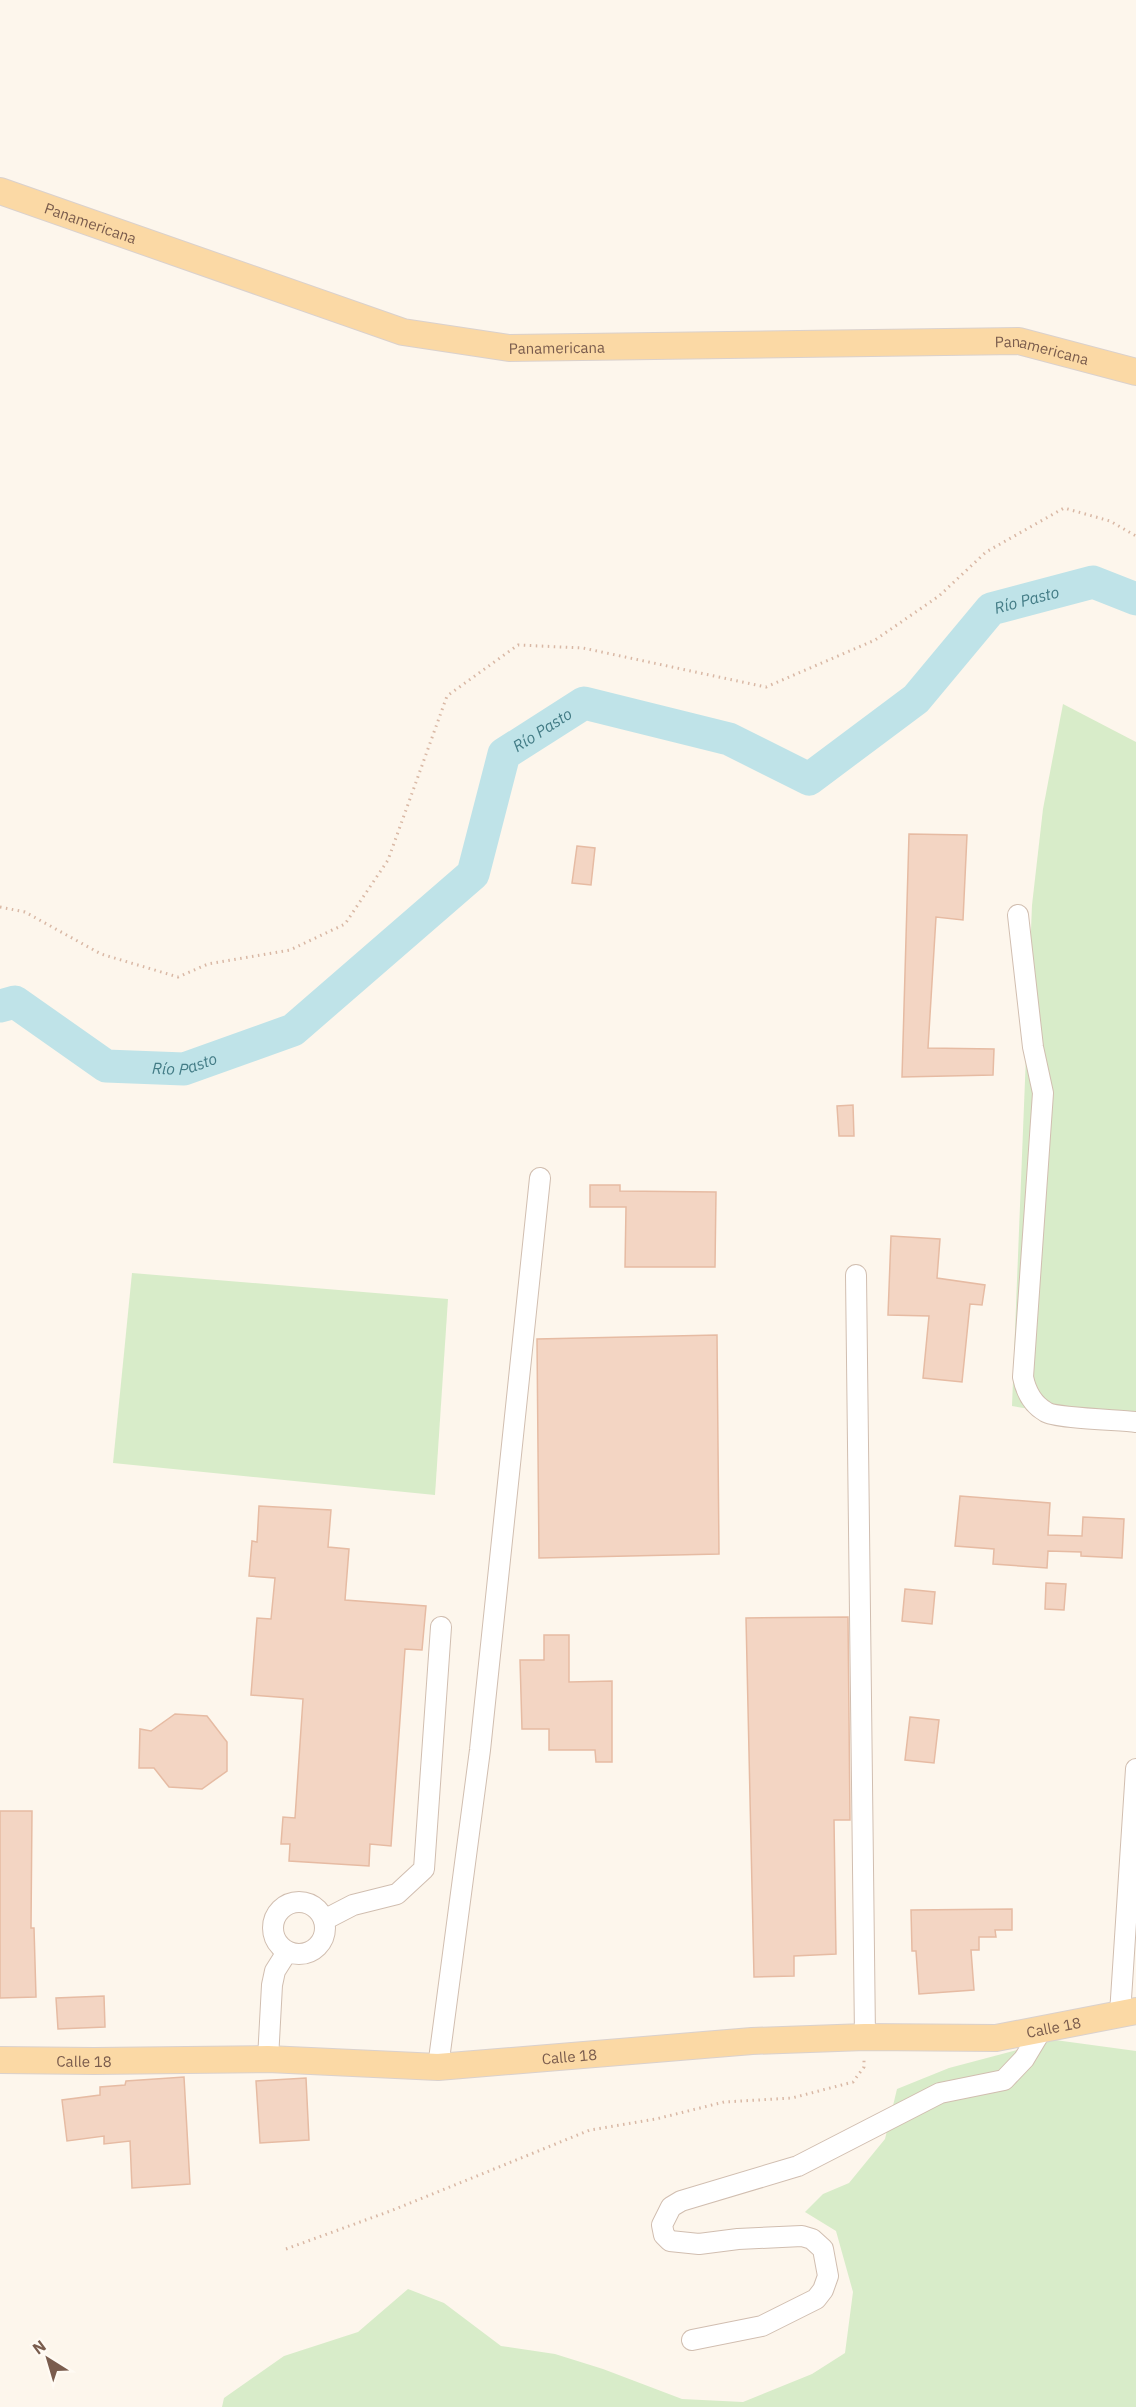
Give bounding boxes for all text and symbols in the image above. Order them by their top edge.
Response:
street label: Panamericana [42,198,139,248]
street label: Panamericana [995,331,1091,369]
street label: Panamericana [509,337,605,358]
water label: Río Pasto [992,581,1061,618]
water label: Río Pasto [509,703,576,756]
water label: Río Pasto [152,1048,220,1079]
street label: Calle 18 [1025,2012,1083,2041]
street label: Calle 18 [541,2044,598,2068]
street label: Calle 18 [56,2051,112,2071]
north arrow [18,2329,78,2389]
text: N [28,2336,50,2358]

